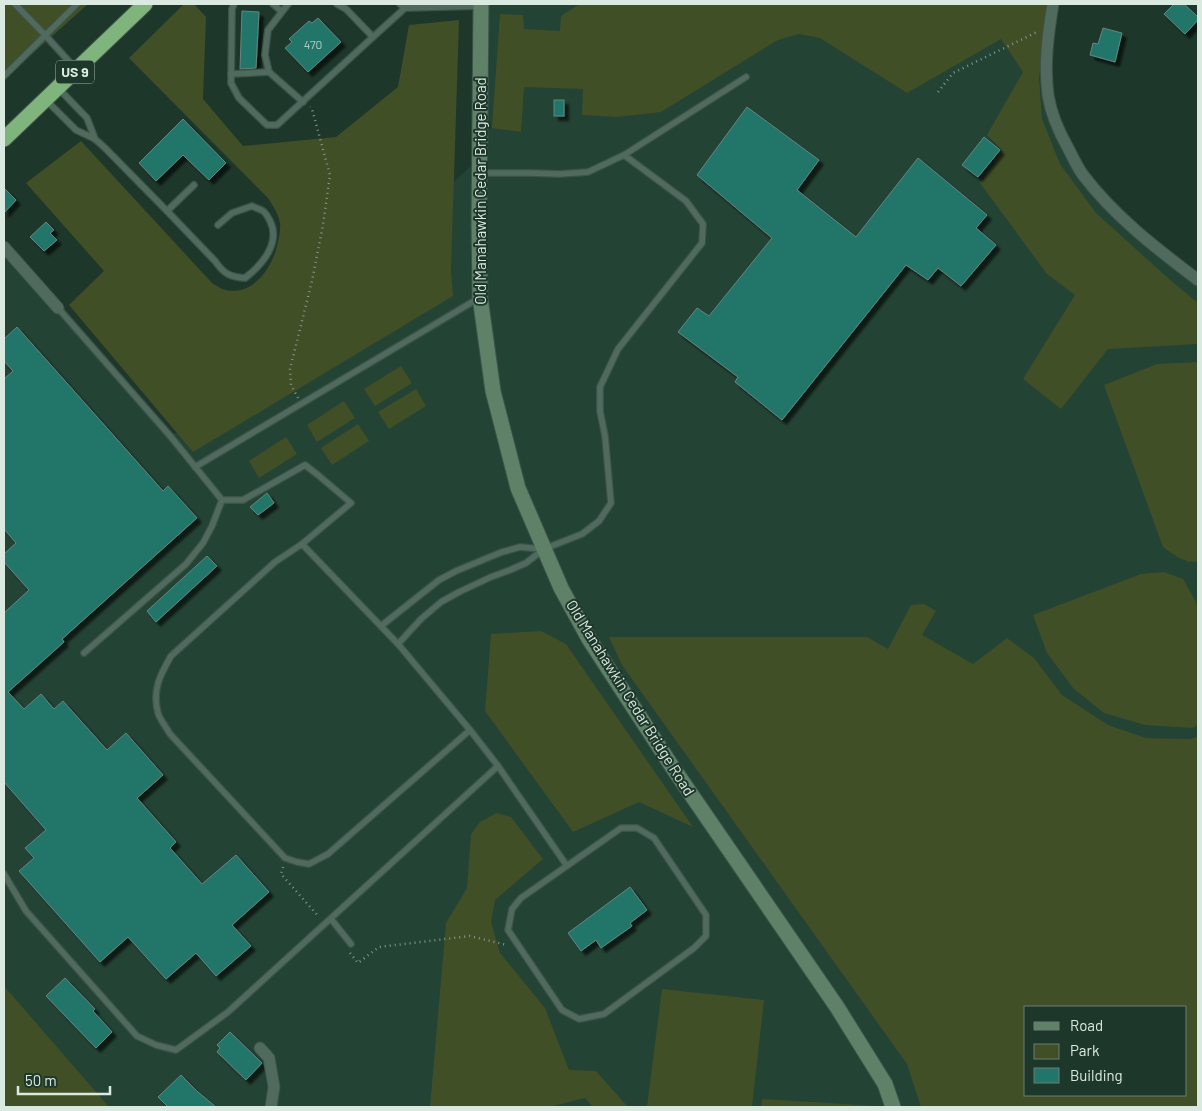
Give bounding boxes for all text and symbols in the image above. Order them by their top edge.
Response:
house number: 470 [304,37,322,51]
road number: US 9 [56,61,94,84]
street label: Old Manahawkin Cedar Bridge Road [471,77,489,305]
street label: Old Manahawkin Cedar Bridge Road [563,596,699,799]
legend [1024,1006,1187,1096]
text: Road [1070,1016,1103,1034]
text: Park [1070,1041,1100,1059]
scale bar [18,1064,110,1096]
text: Building [1070,1066,1123,1084]
text: 50 m [25,1071,57,1089]

